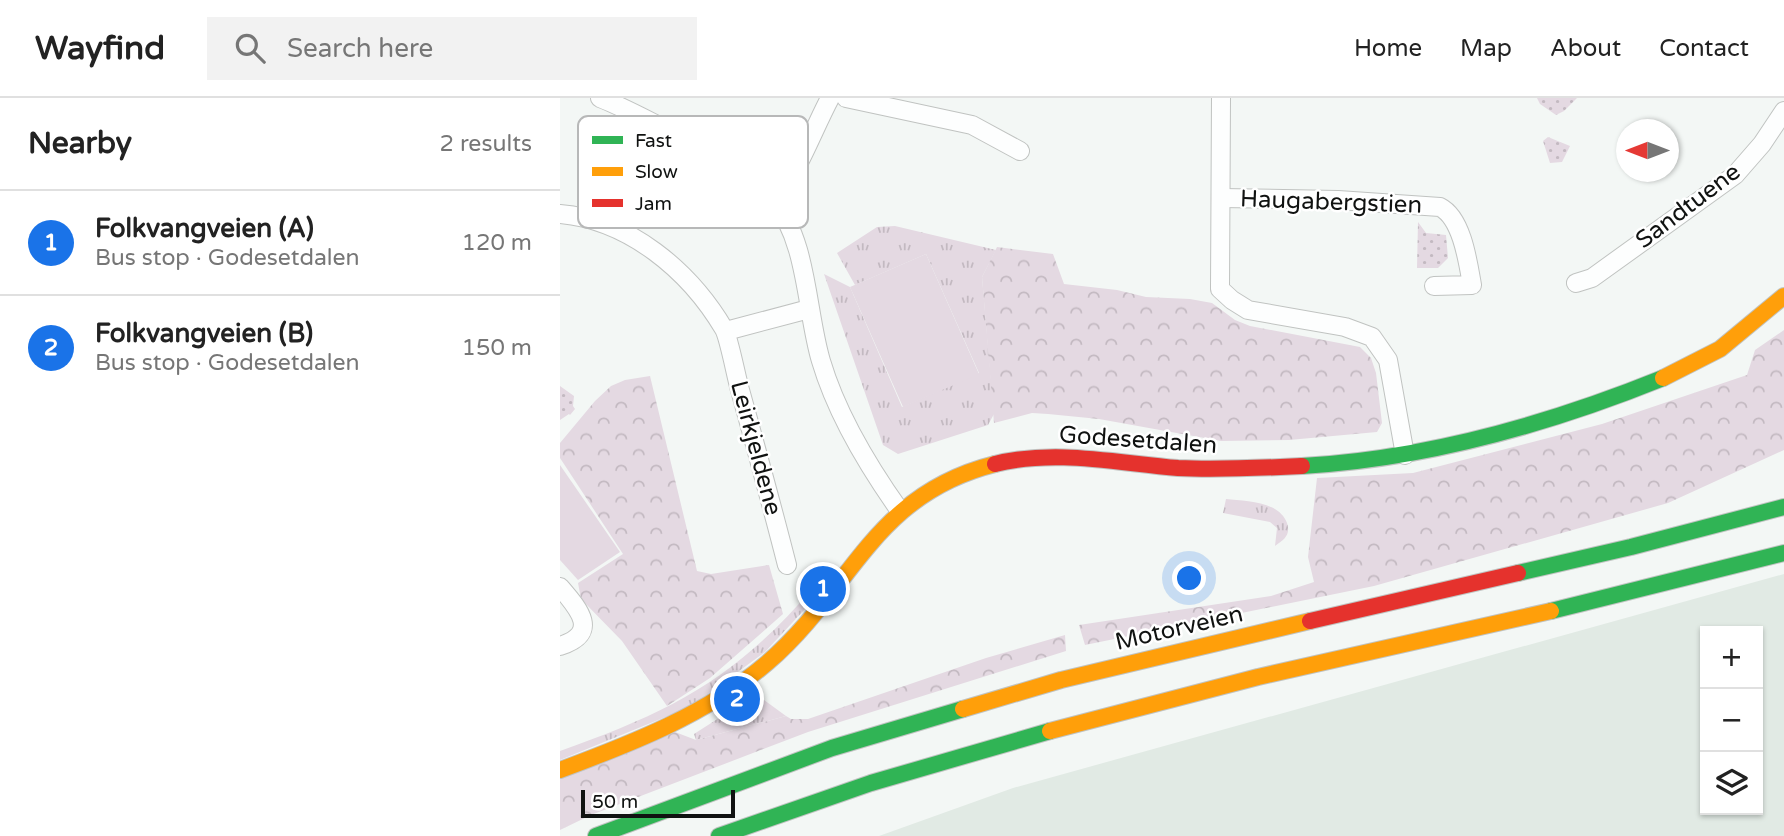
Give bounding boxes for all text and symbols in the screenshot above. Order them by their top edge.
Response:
search box [207,17,697,80]
text: Wayfind [35,29,165,68]
icon: search [231,29,269,67]
text: Search here [287,33,433,64]
text: Home [1354,34,1422,63]
text: Map [1460,34,1512,63]
text: About [1550,34,1621,63]
text: Contact [1659,34,1749,63]
legend [578,116,808,228]
north arrow [1616,119,1679,182]
text: Nearby [28,125,132,162]
text: 2 results [439,130,532,158]
text: Fast [635,130,672,152]
street label: Sandtuene [1630,157,1746,255]
text: Slow [635,161,678,183]
street label: Haugabergstien [1239,184,1423,220]
text: Jam [635,193,672,215]
text: Folkvangveien (A) [95,213,314,244]
text: 1 [44,229,58,257]
text: 120 m [462,229,532,257]
text: Bus stop · Godesetdalen [95,244,360,272]
text: Folkvangveien (B) [95,318,313,349]
text: 2 [44,334,58,362]
text: 150 m [462,334,532,362]
text: Bus stop · Godesetdalen [95,349,360,377]
street label: Leirkjeldene [724,377,788,519]
street label: Godesetdalen [1058,420,1218,460]
your location [1172,561,1206,595]
pin: 1 [800,563,846,615]
street label: Motorveien [1112,599,1246,657]
map controls [1700,626,1763,815]
button: + [1700,626,1763,689]
pin: 2 [714,673,760,725]
button: − [1700,689,1763,752]
button: layers [1700,752,1763,815]
scale bar [581,787,735,819]
text: 50 m [592,791,638,813]

